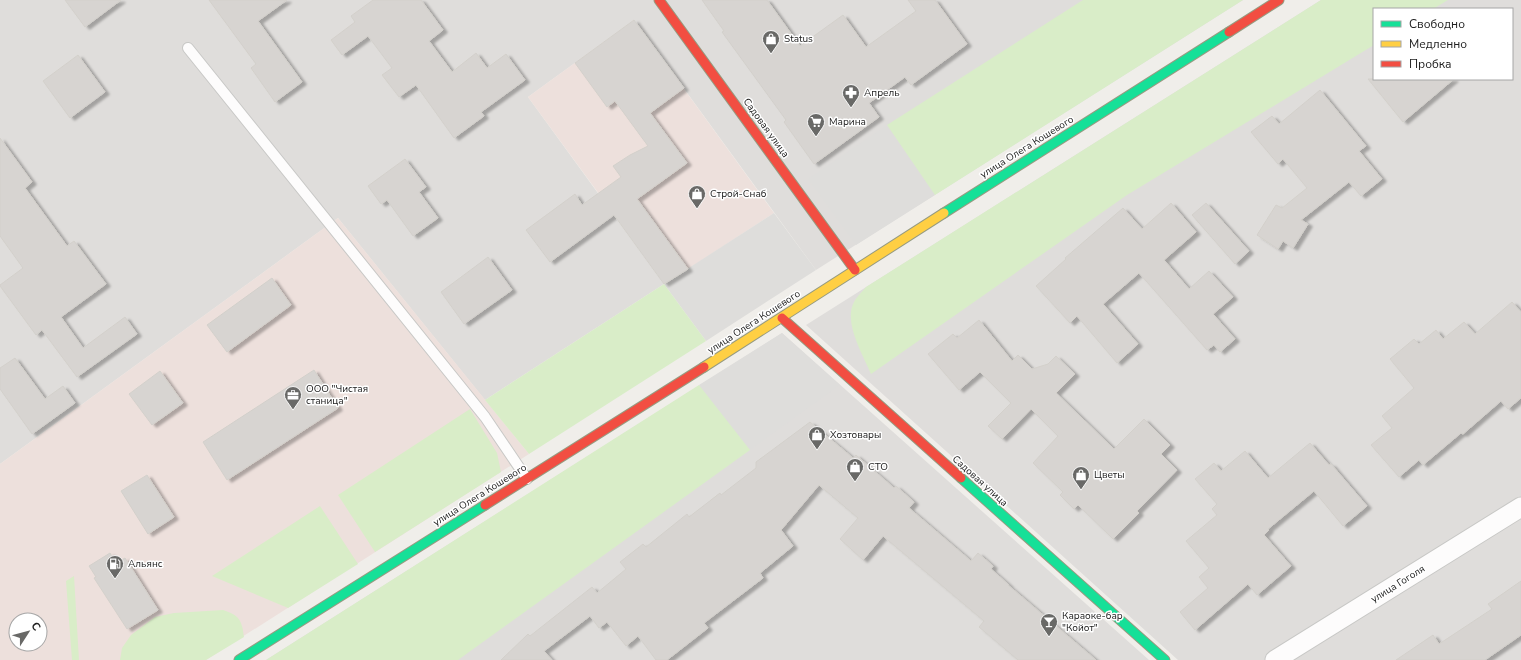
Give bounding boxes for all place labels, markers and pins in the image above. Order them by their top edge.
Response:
shop icon: Status [761,29,781,54]
place label: Status [784,32,813,46]
pharmacy icon: Апрель [841,83,861,108]
place label: Апрель [864,86,900,100]
supermarket icon: Марина [806,112,826,137]
place label: Марина [829,115,866,129]
shop icon: Строй-Снаб [687,184,707,209]
place label: Строй-Снаб [710,187,767,201]
place label: ООО "Чистая станица" [306,382,368,408]
office icon: ООО "Чистая станица" [283,385,303,410]
shop icon: Хозтовары [807,425,827,450]
place label: Хозтовары [830,428,881,442]
shop icon: СТО [845,457,865,482]
place label: СТО [868,460,888,474]
shop icon: Цветы [1071,465,1091,490]
place label: Цветы [1094,468,1125,482]
fuel station icon: Альянс [105,554,125,579]
place label: Альянс [128,557,163,571]
place label: Караоке-бар "Койот" [1062,609,1123,635]
bar icon: Караоке-бар "Койот" [1039,612,1059,637]

